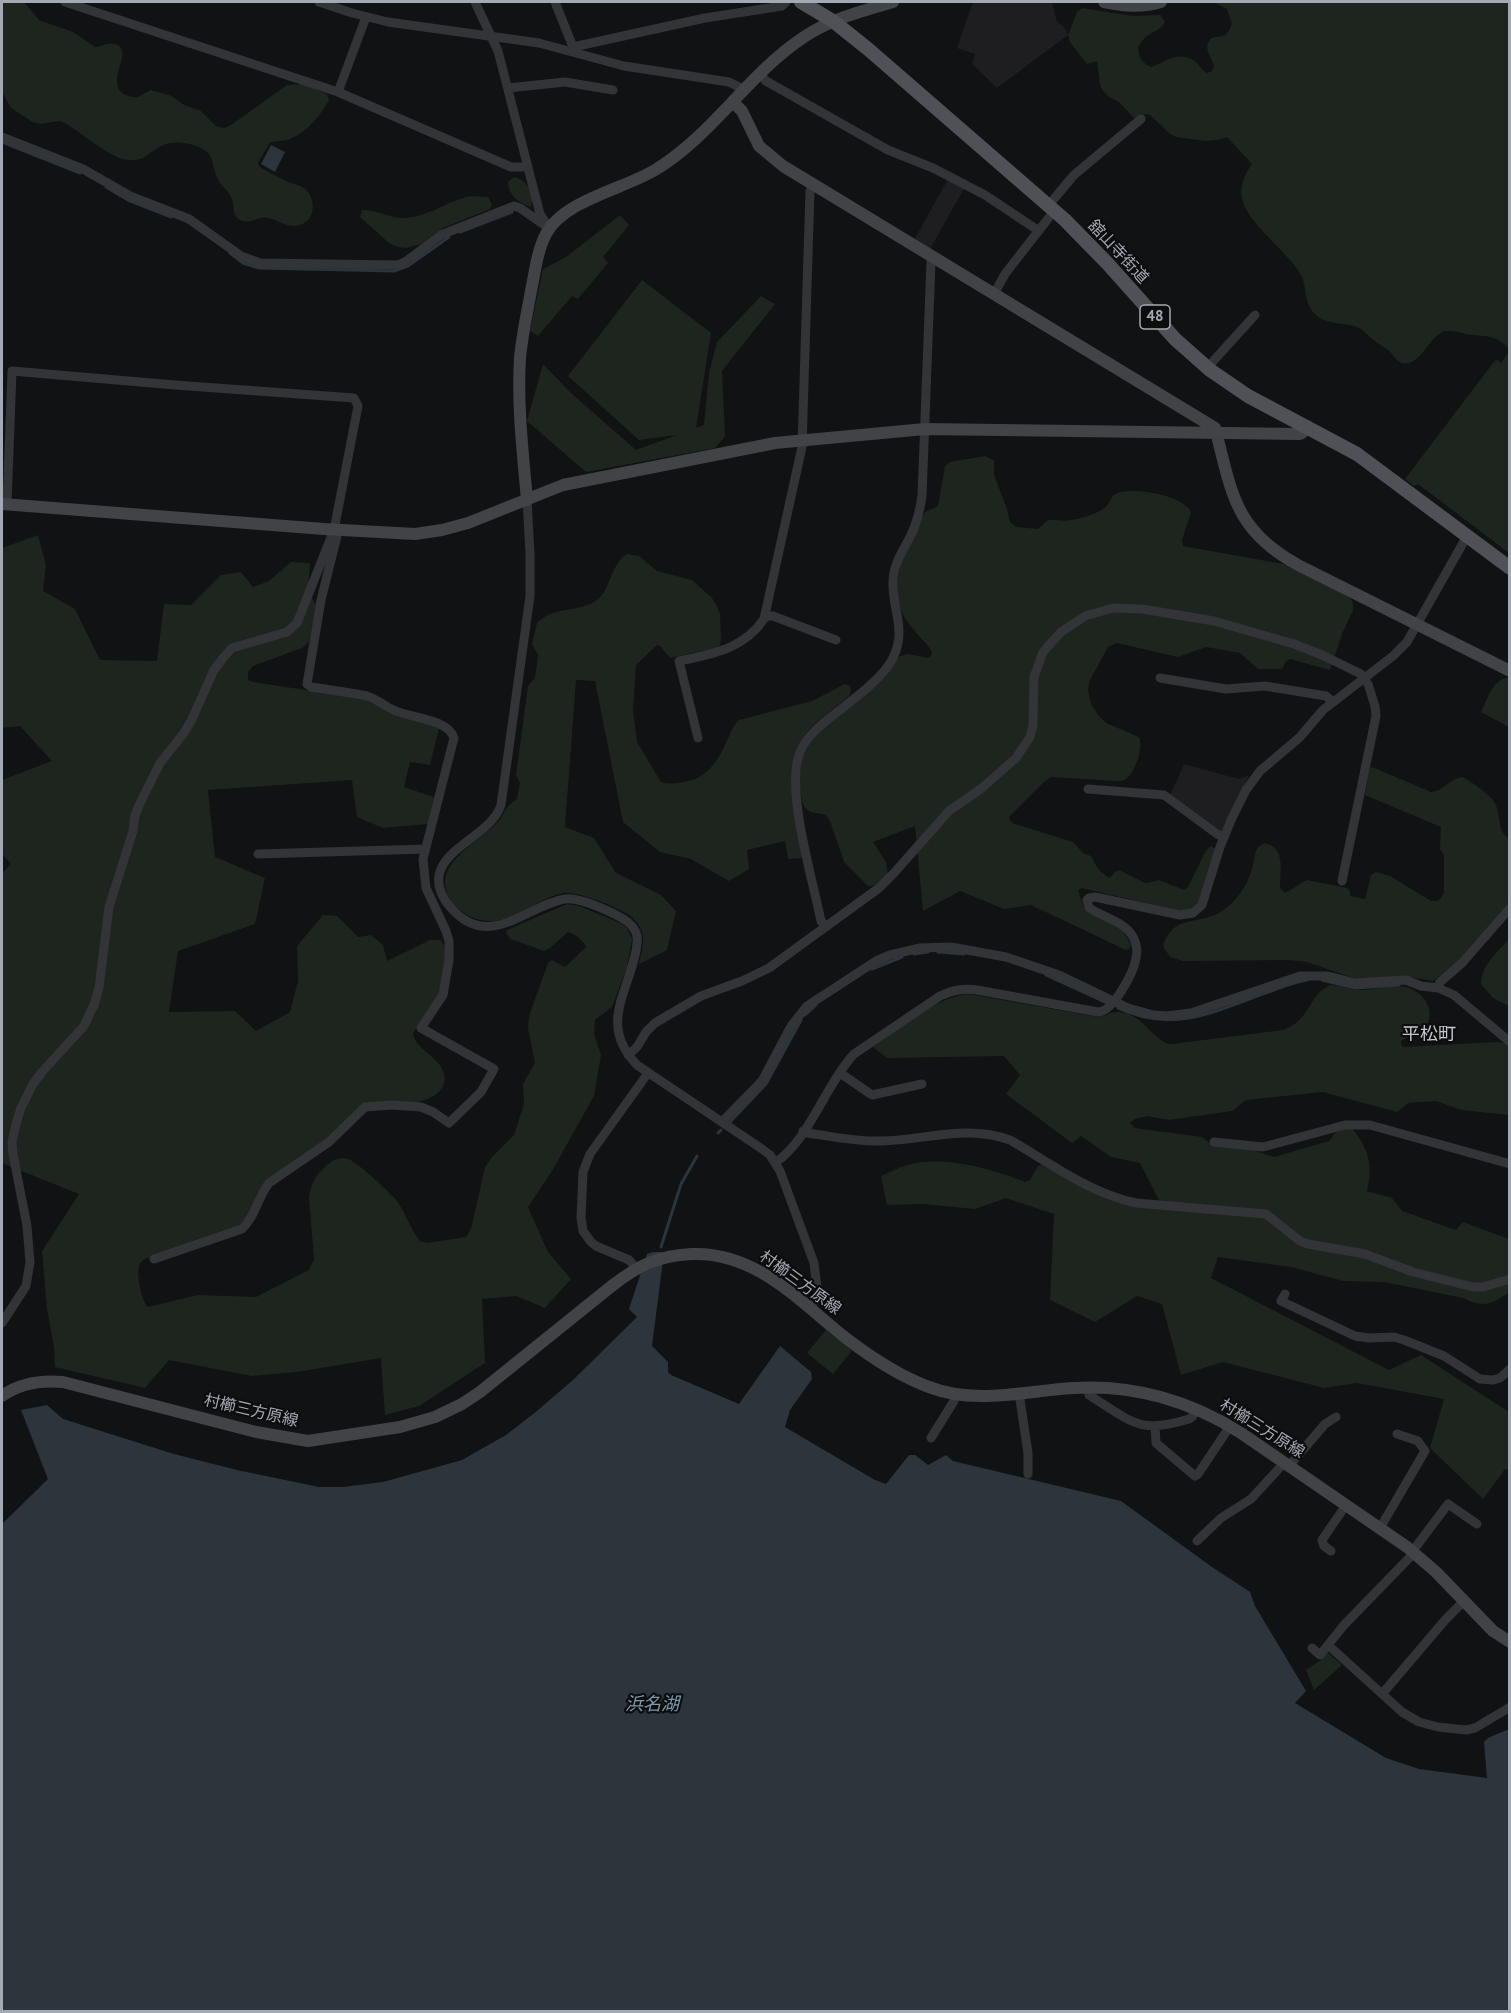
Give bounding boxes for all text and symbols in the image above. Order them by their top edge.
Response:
street label: 舘山寺街道 [1084,216,1152,288]
road number: 48 [1140,305,1170,329]
district label: 平松町 [1402,1024,1456,1046]
street label: 村櫛三方原線 [756,1247,844,1319]
street label: 村櫛三方原線 [202,1391,300,1431]
street label: 村櫛三方原線 [1216,1395,1308,1463]
water label: 浜名湖 [625,1694,679,1716]

